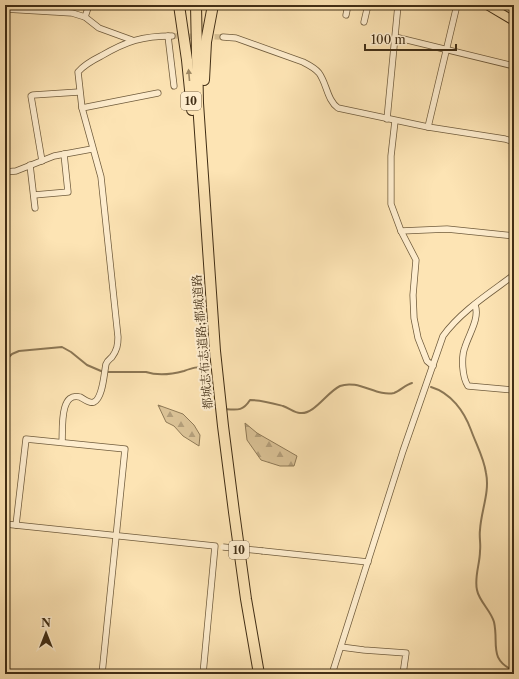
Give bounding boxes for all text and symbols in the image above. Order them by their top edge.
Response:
scale bar [365,26,456,52]
text: 100 m [371,32,406,47]
one-way arrow [185,69,192,81]
road number: 10 [181,92,201,110]
street label: 都城志布志道路;都城道路 [189,274,215,410]
road number: 10 [229,541,249,559]
north arrow [26,613,66,653]
text: N [41,616,51,630]

